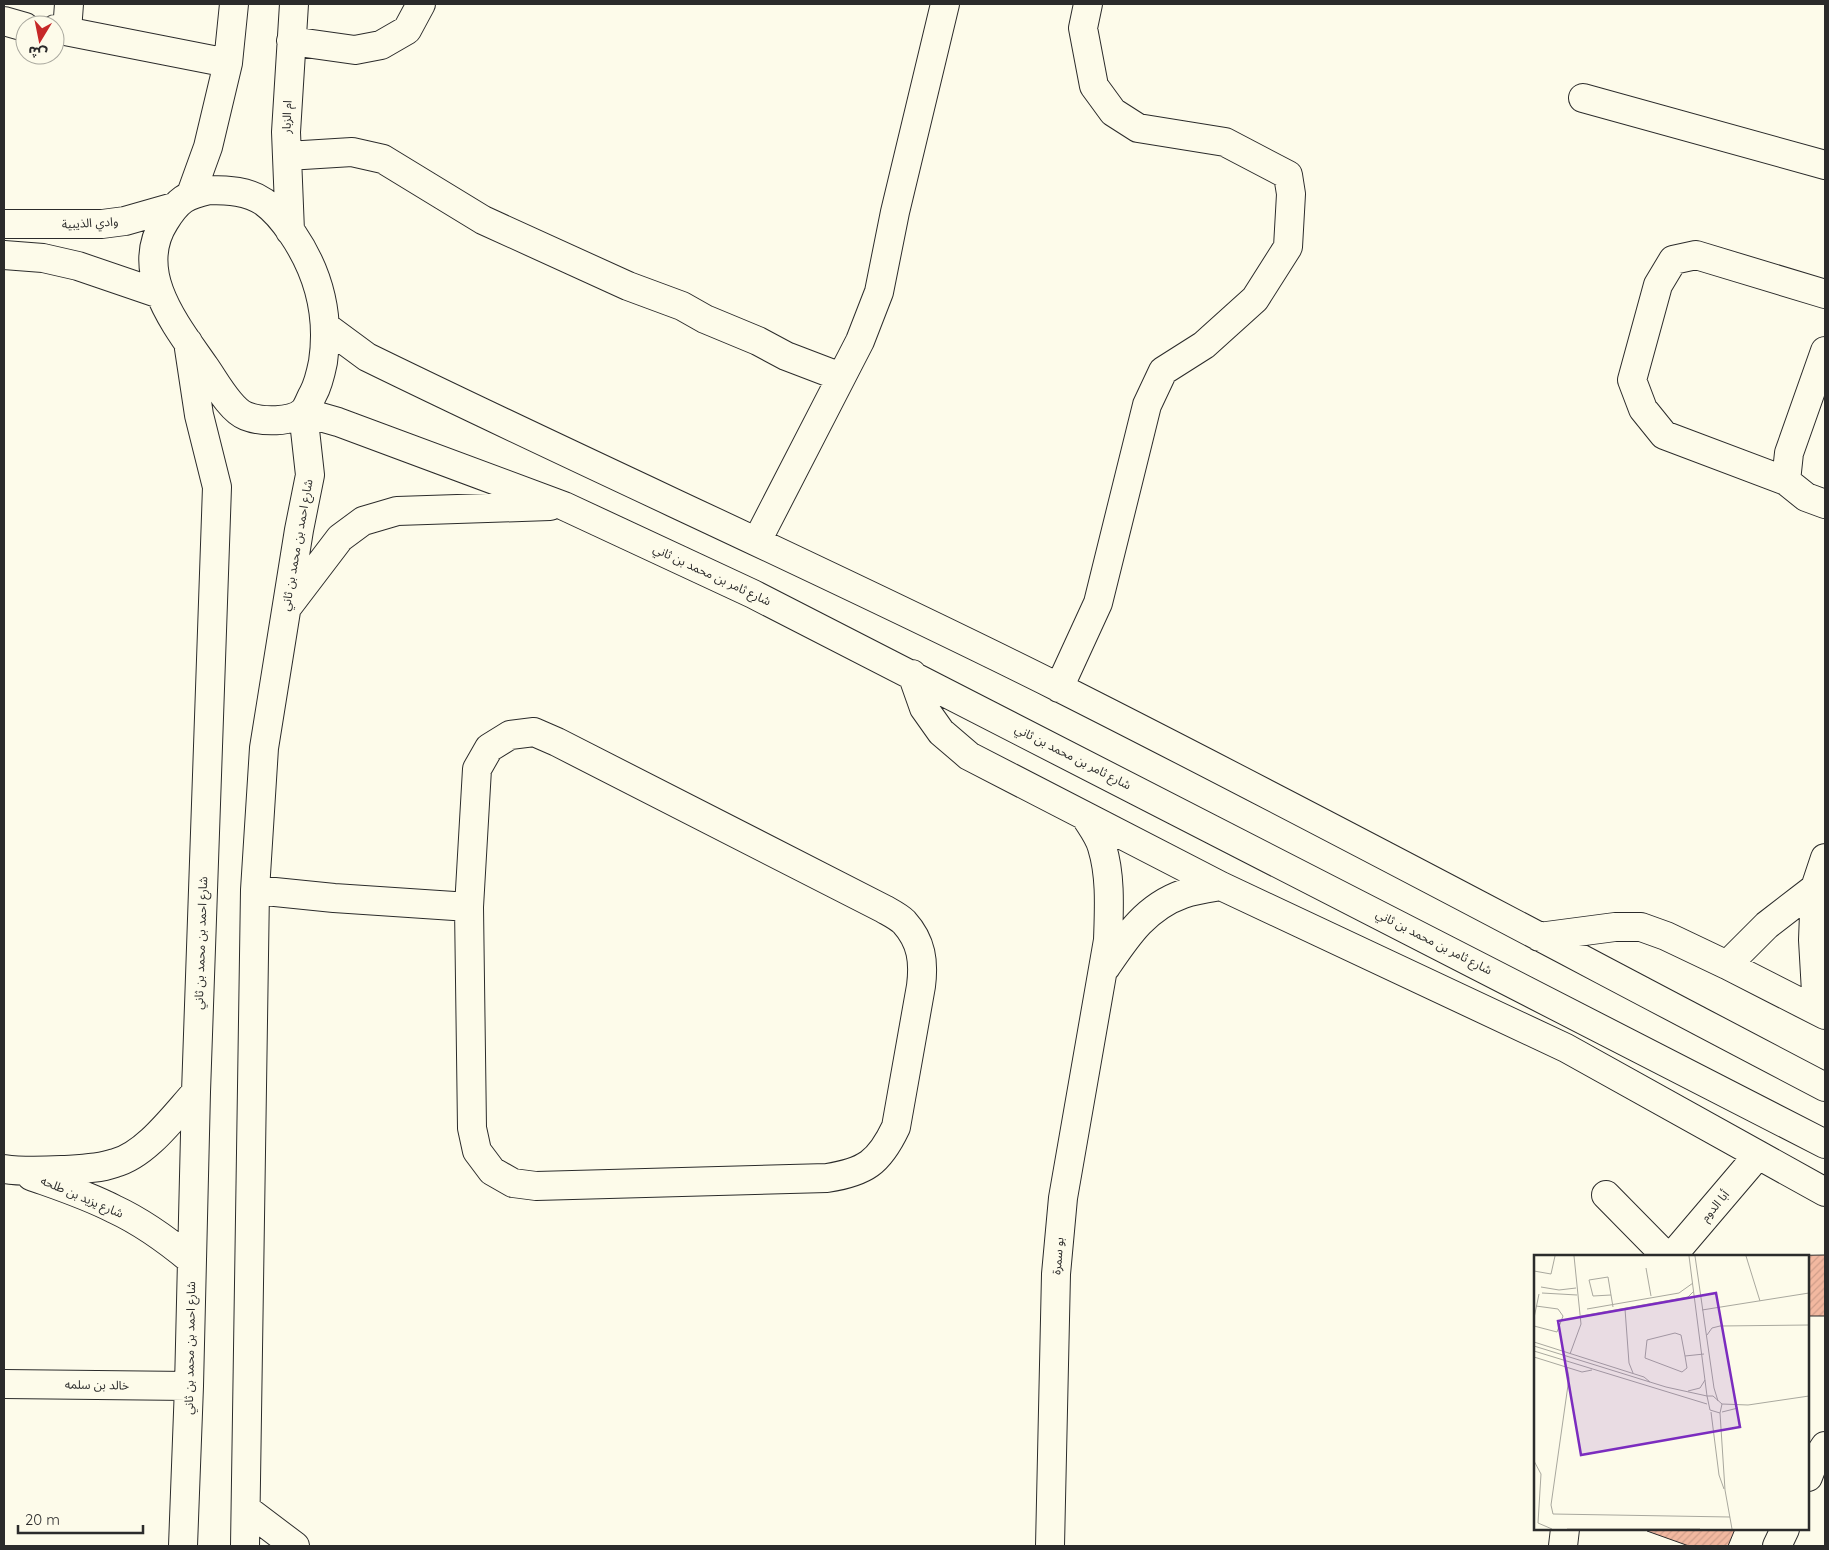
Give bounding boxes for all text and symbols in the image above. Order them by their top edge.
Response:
north arrow [15,15,65,65]
text: ش [27,42,49,63]
street label: ام الزبار [278,100,297,135]
street label: وادي الذيبية [61,214,119,234]
street label: شارع احمد بن محمد بن ثاني [278,478,318,612]
street label: شارع ثامر بن محمد بن ثاني [650,541,774,611]
street label: شارع ثامر بن محمد بن ثاني [1011,721,1134,795]
street label: شارع احمد بن محمد بن ثاني [191,876,213,1010]
street label: شارع ثامر بن محمد بن ثاني [1372,906,1495,980]
street label: شارع يزيد بن طلحه [38,1172,126,1223]
street label: أبا الدوم [1697,1187,1734,1226]
street label: بو سمرة [1048,1237,1067,1275]
inset map [1534,1255,1809,1530]
street label: شارع احمد بن محمد بن ثاني [181,1281,201,1415]
street label: خالد بن سلمه [65,1376,129,1393]
scale bar [18,1502,142,1534]
text: 20 m [25,1510,60,1529]

